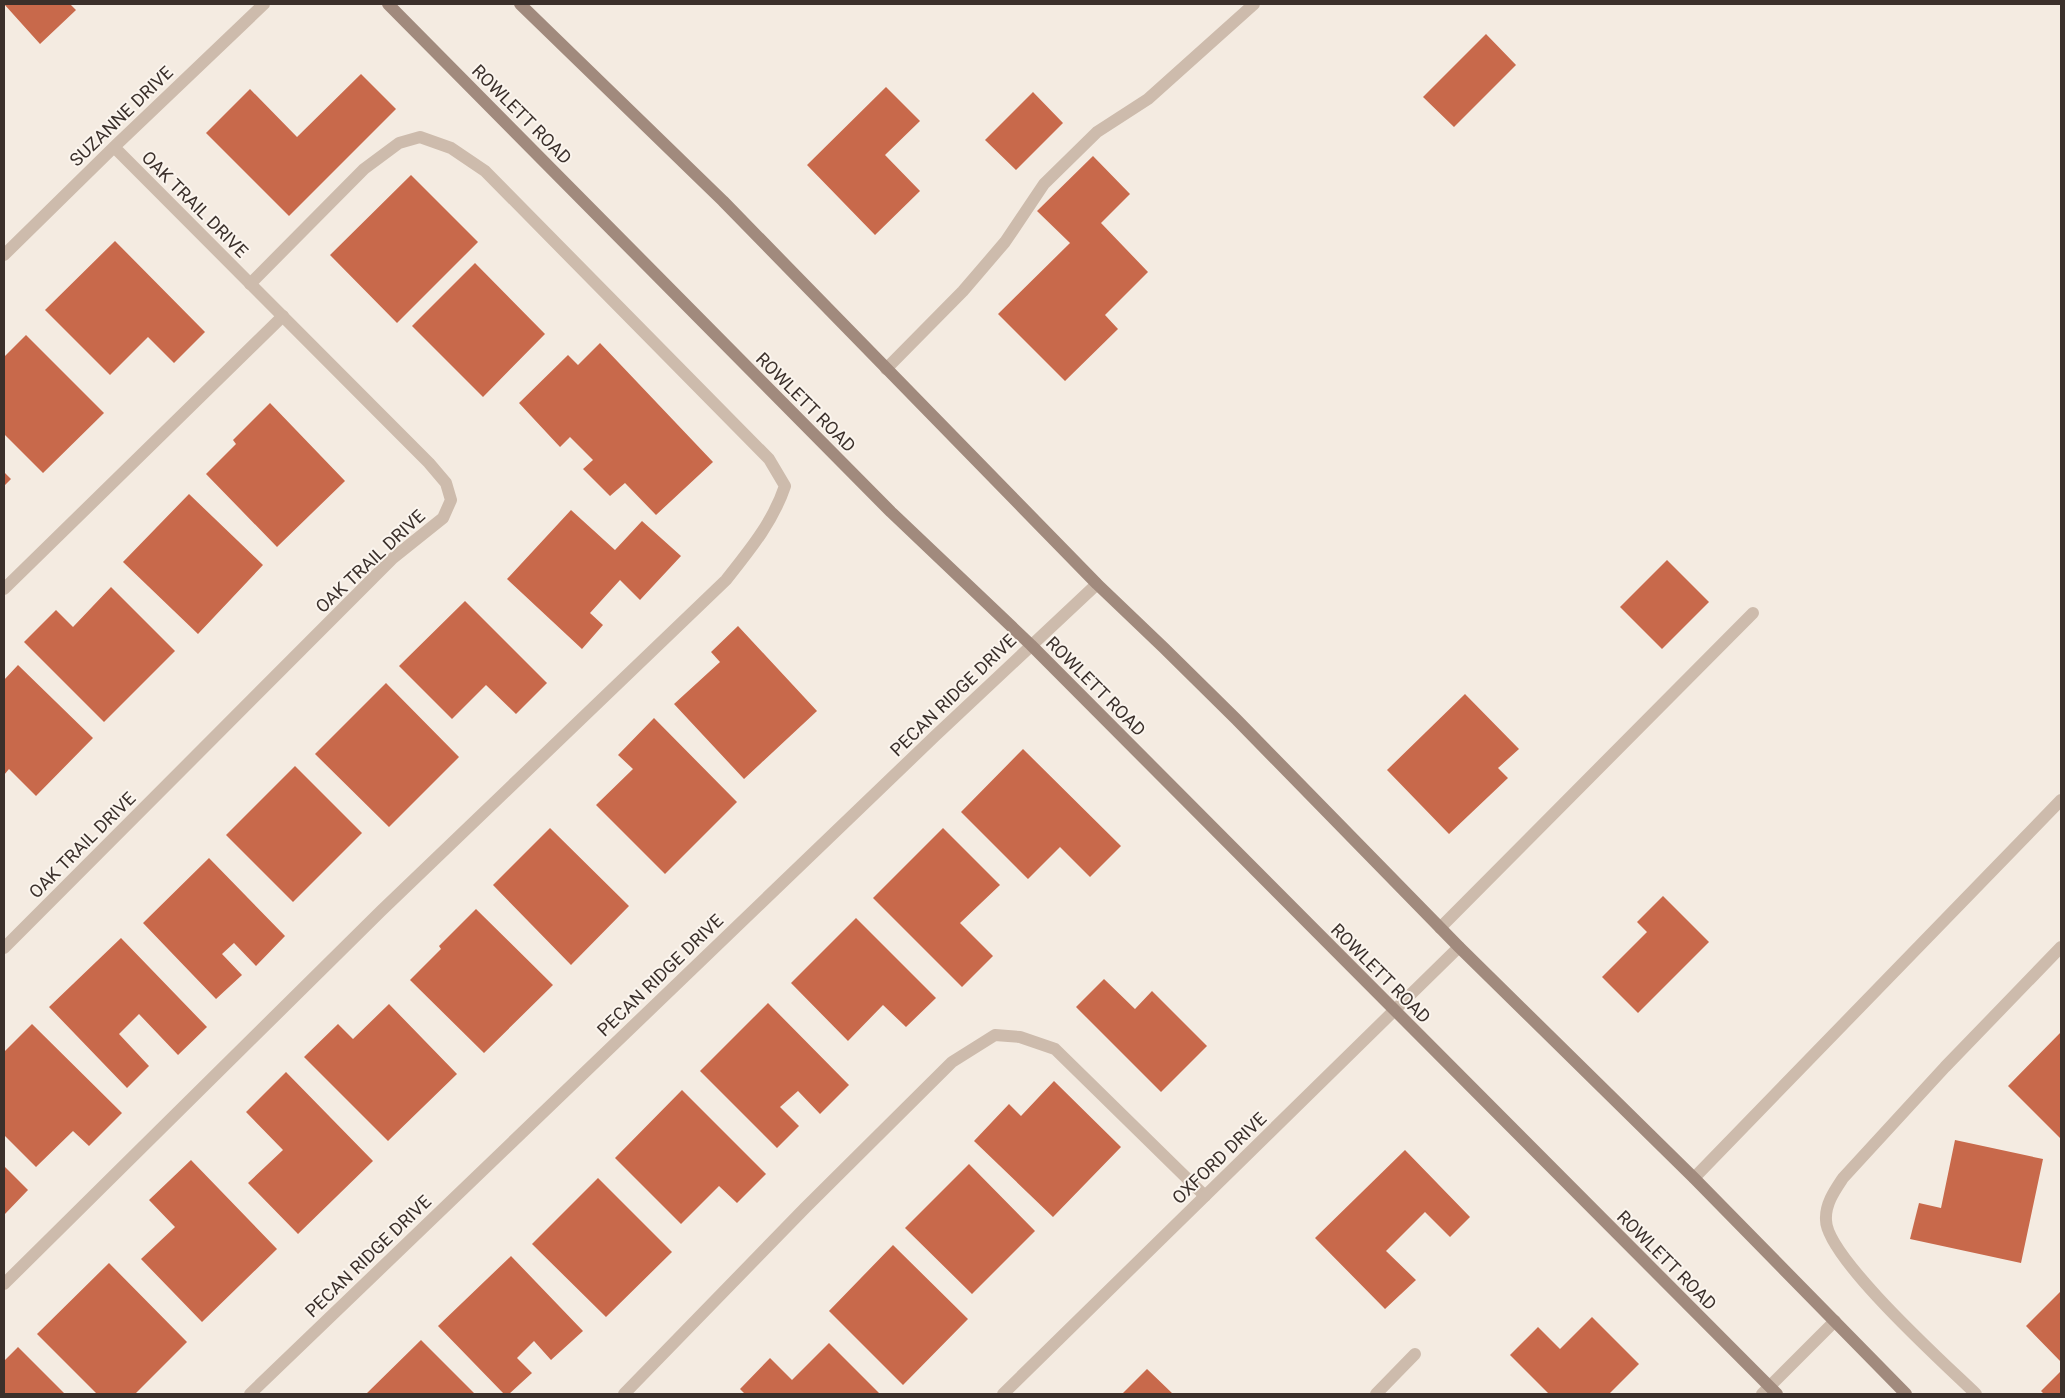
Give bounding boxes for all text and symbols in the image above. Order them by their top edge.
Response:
street label: ROWLETT ROAD [468,60,576,168]
street label: SUZANNE DRIVE [65,62,177,170]
street label: OAK TRAIL DRIVE [138,147,252,261]
street label: ROWLETT ROAD [752,348,860,456]
street label: OAK TRAIL DRIVE [311,505,429,617]
street label: PECAN RIDGE DRIVE [886,630,1020,760]
street label: ROWLETT ROAD [1042,632,1150,740]
street label: OAK TRAIL DRIVE [25,788,139,902]
street label: PECAN RIDGE DRIVE [593,910,727,1040]
street label: ROWLETT ROAD [1327,919,1435,1027]
street label: OXFORD DRIVE [1168,1108,1270,1208]
street label: PECAN RIDGE DRIVE [301,1191,435,1321]
street label: ROWLETT ROAD [1613,1206,1721,1314]

